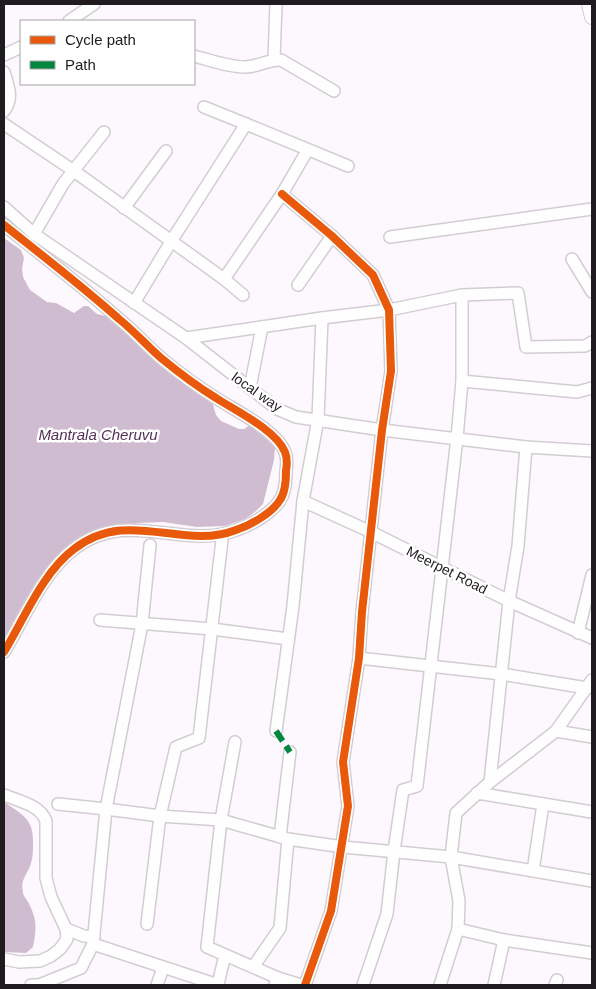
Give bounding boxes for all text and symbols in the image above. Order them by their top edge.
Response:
legend [20,20,195,85]
text: Cycle path [65,31,136,48]
text: Path [65,56,96,73]
street label: local way [229,369,285,415]
water label: Mantrala Cheruvu [38,426,158,443]
street label: Meerpet Road [404,543,490,597]

